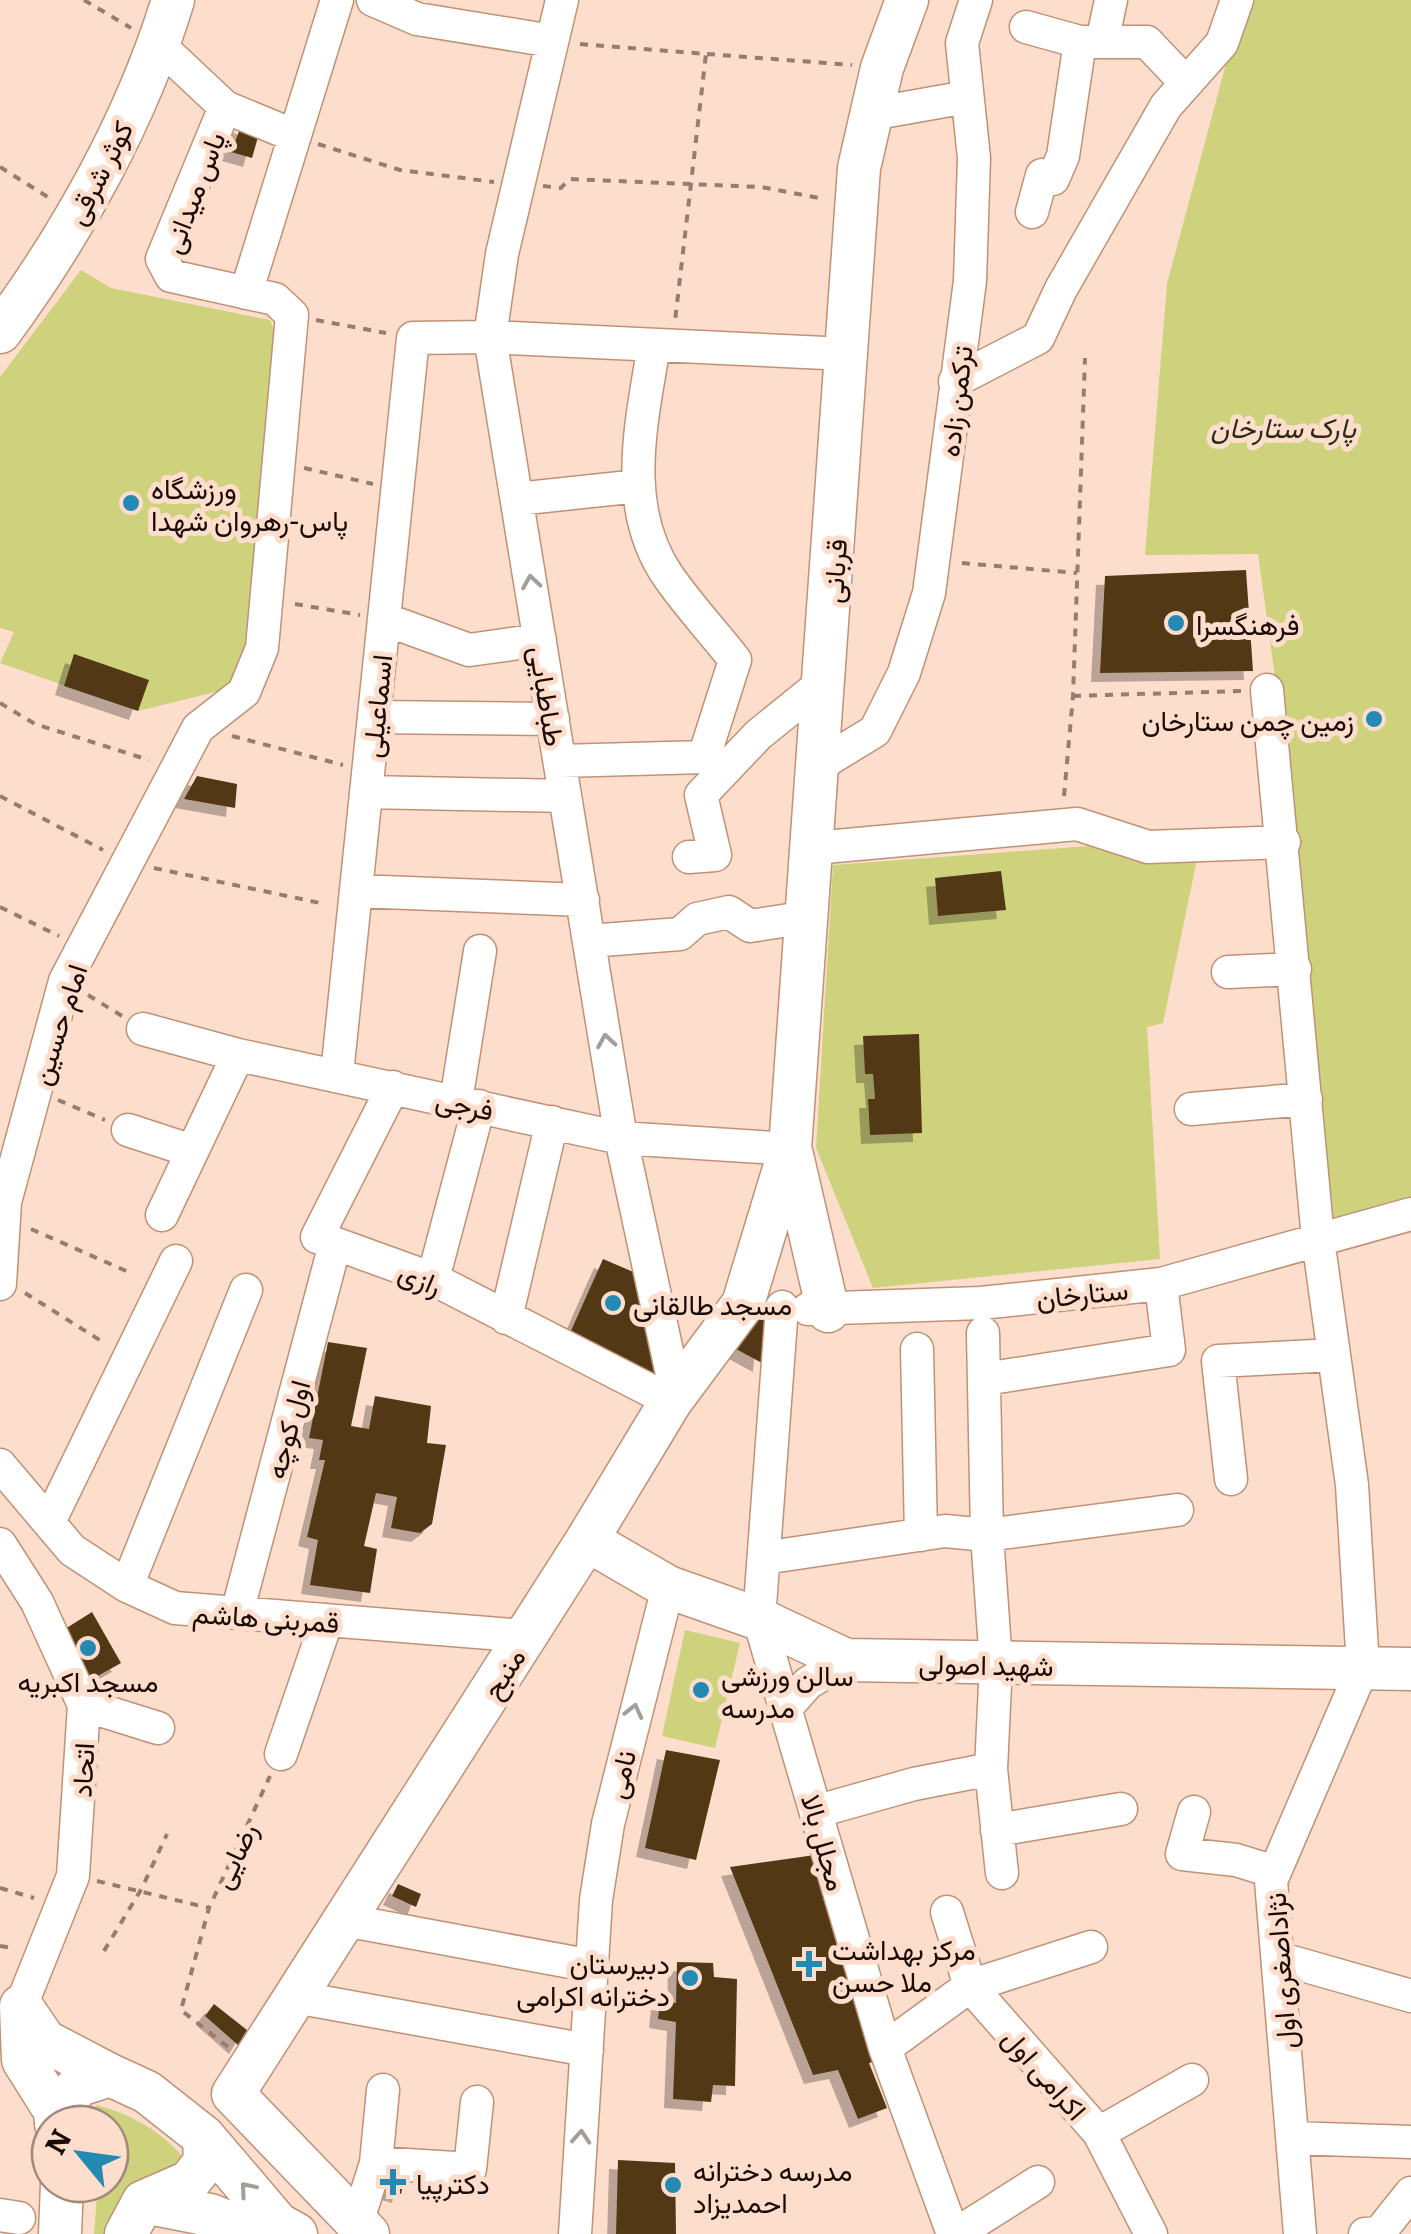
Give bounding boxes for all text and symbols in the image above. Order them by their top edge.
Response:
street label: کوثر شرقی [54,113,142,231]
street label: پاس میدانی [150,125,234,259]
street label: ترکمن زاده [926,343,982,459]
park label: پارک ستارخان [1210,405,1357,447]
place label: ورزشگاه پاس-رهروان شهدا [151,466,348,540]
marker: ورزشگاه پاس-رهروان شهدا [120,492,142,514]
street label: قربانی [810,537,856,605]
one-way arrow [521,574,542,591]
place label: فرهنگسرا [1196,602,1300,644]
marker: فرهنگسرا [1165,612,1187,634]
street label: طباطبایی [520,643,578,749]
street label: اسماعیلی [349,652,401,760]
place label: زمین چمن ستارخان [1142,698,1354,740]
marker: زمین چمن ستارخان [1363,708,1385,730]
street label: امام حسین [18,958,96,1090]
one-way arrow [596,1033,617,1050]
street label: فرجی [432,1076,498,1130]
street label: رازی [393,1249,449,1305]
street label: ستارخان [1034,1266,1130,1318]
place label: مسجد طالقانی [633,1282,792,1324]
marker: مسجد طالقانی [602,1292,624,1314]
street label: اول کوچه [253,1375,319,1483]
street label: قمربنی هاشم [191,1590,341,1642]
marker: مسجد اکبریه [77,1637,99,1659]
street label: منبح [470,1638,535,1706]
street label: شهید اصولی [918,1641,1054,1685]
place label: سالن ورزشی مدرسه [721,1653,854,1727]
place label: مسجد اکبریه [18,1659,158,1701]
marker: سالن ورزشی مدرسه [690,1679,712,1701]
one-way arrow [622,1703,643,1720]
street label: اتحاد [59,1741,103,1799]
street label: نامی [593,1745,645,1803]
street label: مجلل بالا [792,1789,860,1895]
street label: رضایی [199,1815,267,1895]
street label: نژاداصغری اول [1253,1891,1305,2051]
place label: مرکز بهداشت ملا حسن [832,1927,976,2001]
place label: دبیرستان دخترانه اکرامی [516,1941,670,2015]
marker: مرکز بهداشت ملا حسن [796,1951,822,1977]
marker: دبیرستان دخترانه اکرامی [679,1967,701,1989]
street label: اکرامی اول [994,2018,1098,2128]
north arrow [30,2104,130,2204]
text: N [32,2120,80,2161]
one-way arrow [570,2128,591,2144]
place label: مدرسه دخترانه احمدیزاد [693,2148,853,2222]
place label: دکترپیا [416,2161,490,2203]
marker: دکترپیا [380,2169,406,2195]
marker: مدرسه دخترانه احمدیزاد [662,2174,684,2196]
one-way arrow [241,2182,259,2200]

